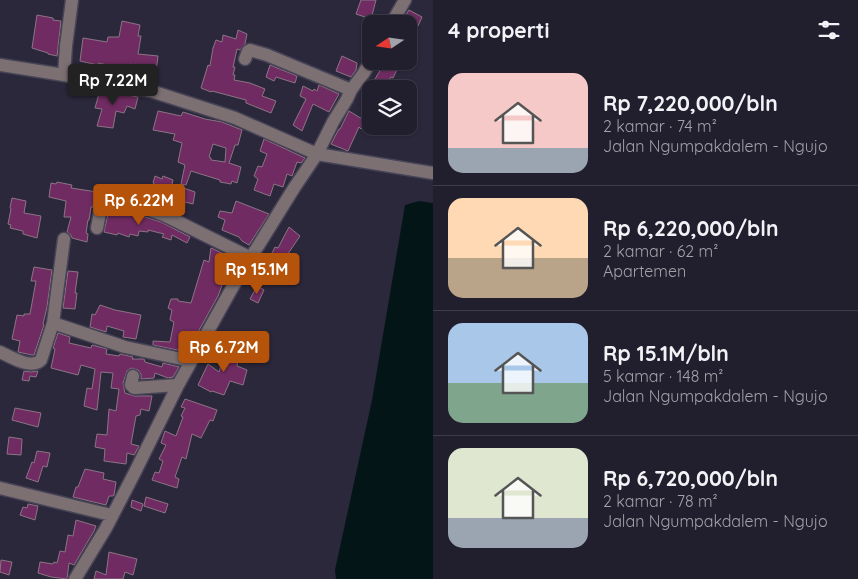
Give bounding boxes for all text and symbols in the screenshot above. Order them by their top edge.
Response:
north arrow [362,15,418,70]
map controls [362,15,417,135]
icon: filters [815,16,843,44]
text: 4 properti [448,17,549,43]
pin: Rp 7.22M [61,64,165,106]
text: Rp 7.22M [79,70,147,90]
button: layers [362,80,417,135]
text: Rp 7,220,000/bln [603,90,778,116]
icon: home [488,93,548,153]
text: 2 kamar · 74 m² [603,116,717,136]
text: Jalan Ngumpakdalem - Ngujo [603,136,828,156]
pin: Rp 6.22M [87,184,191,226]
text: Rp 6.22M [104,190,174,210]
text: Rp 6,220,000/bln [603,215,778,241]
icon: home [488,218,548,278]
text: 2 kamar · 62 m² [603,241,718,261]
pin: Rp 15.1M [205,252,309,295]
text: Rp 15.1M [226,259,288,279]
text: Apartemen [603,261,686,281]
pin: Rp 6.72M [172,330,276,373]
text: Rp 6.72M [189,337,259,357]
text: Rp 15.1M/bln [603,340,729,366]
icon: home [488,343,548,403]
text: 5 kamar · 148 m² [603,366,723,386]
text: Jalan Ngumpakdalem - Ngujo [603,386,828,406]
text: Rp 6,720,000/bln [603,465,778,491]
icon: home [488,468,548,528]
text: 2 kamar · 78 m² [603,491,718,511]
text: Jalan Ngumpakdalem - Ngujo [603,511,828,531]

